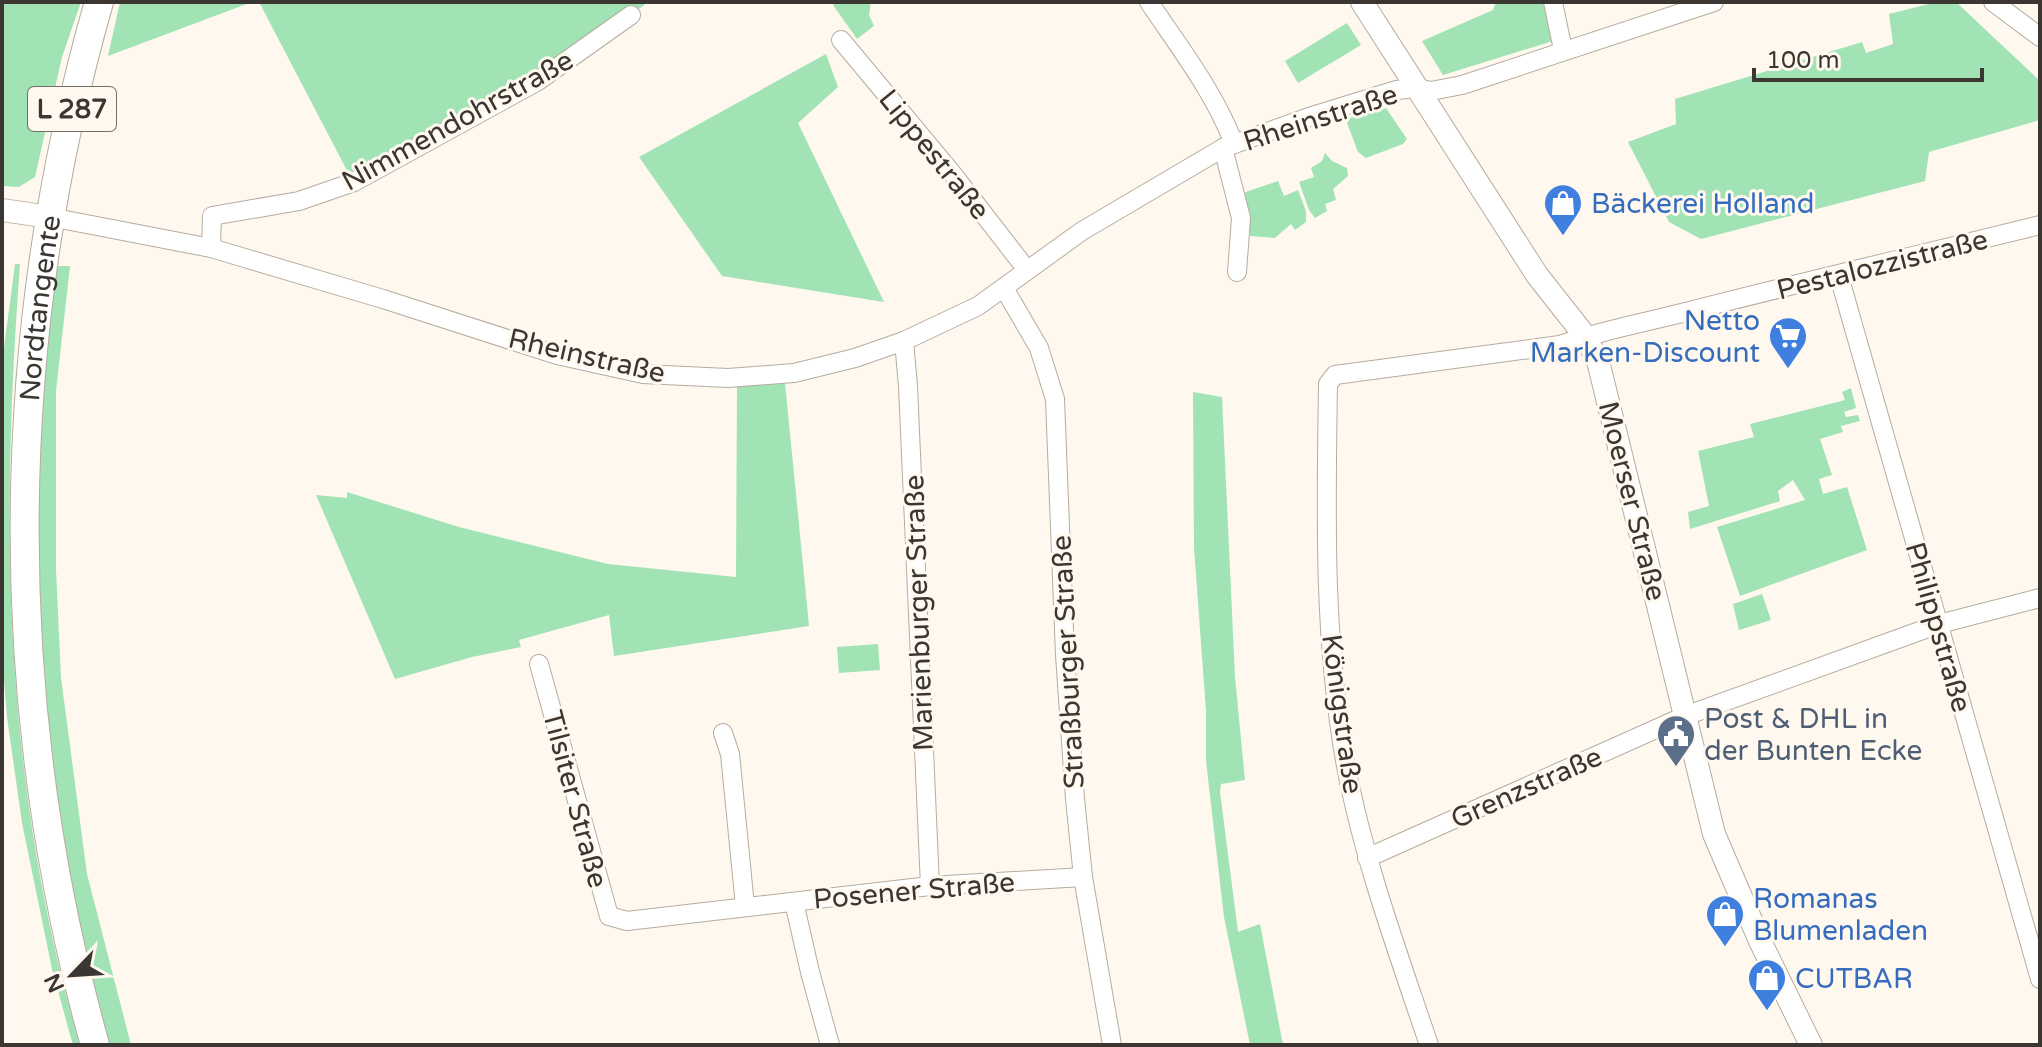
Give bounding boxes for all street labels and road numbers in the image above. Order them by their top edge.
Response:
street label: Nimmendohrstraße [336,43,579,199]
street label: Rheinstraße [1239,77,1402,159]
street label: Lippestraße [871,83,997,227]
road number: L 287 [28,87,116,131]
street label: Nordtangente [13,213,68,402]
street label: Pestalozzistraße [1773,222,1991,308]
street label: Rheinstraße [505,321,669,391]
street label: Moerser Straße [1591,398,1673,604]
street label: Marienburger Straße [897,474,941,752]
street label: Straßburger Straße [1044,534,1092,790]
street label: Philippstraße [1898,538,1979,716]
street label: Königstraße [1314,632,1370,796]
street label: Tilsiter Straße [535,707,615,892]
street label: Grenzstraße [1446,739,1607,836]
street label: Posener Straße [812,865,1016,917]

